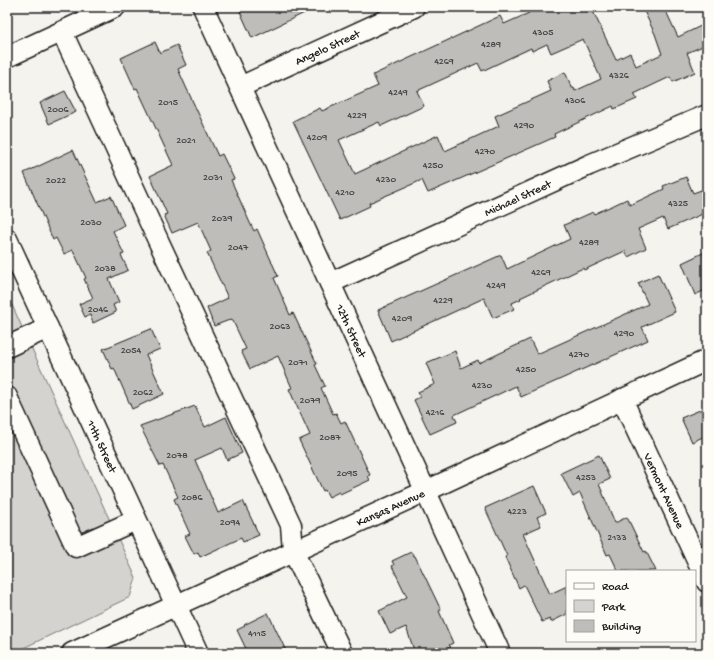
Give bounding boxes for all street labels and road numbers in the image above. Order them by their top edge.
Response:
street label: Angelo Street [294,27,364,70]
street label: Michael Street [483,178,555,221]
street label: 12th Street [331,302,369,361]
street label: 11th Street [82,418,119,476]
street label: Vermont Avenue [639,451,687,532]
street label: Kansas Avenue [355,487,428,531]

